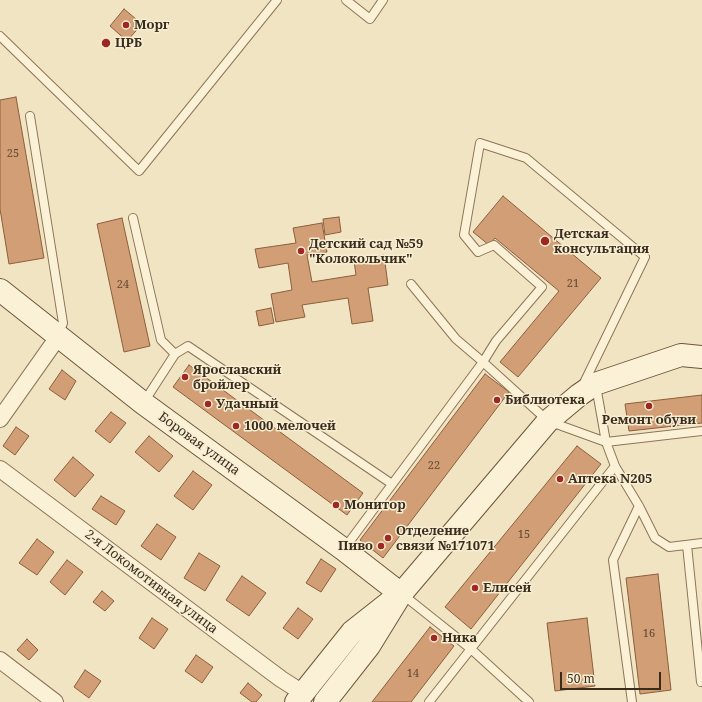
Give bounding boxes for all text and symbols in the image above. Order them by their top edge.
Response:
place label: Морг [134,17,169,33]
marker: Морг [121,20,131,30]
place label: ЦРБ [115,35,142,51]
marker: ЦРБ [100,37,112,49]
house number: 25 [7,147,19,161]
place label: Детская консультация [554,226,649,257]
marker: Детская консультация [539,235,551,247]
place label: Детский сад №59 "Колокольчик" [309,236,423,267]
marker: Детский сад №59 "Колокольчик" [296,246,306,256]
house number: 21 [567,277,579,291]
house number: 24 [117,278,129,292]
place label: Ярославский бройлер [193,362,281,393]
marker: Ярославский бройлер [180,372,190,382]
place label: Библиотека [505,392,585,408]
marker: Библиотека [492,395,502,405]
place label: Удачный [216,396,278,412]
marker: Удачный [203,399,213,409]
marker: Ремонт обуви [644,401,654,411]
street label: Боровая улица [155,409,243,479]
place label: Ремонт обуви [602,412,696,428]
place label: 1000 мелочей [244,418,336,434]
marker: 1000 мелочей [231,421,241,431]
house number: 22 [428,459,440,473]
place label: Аптека N205 [568,471,652,487]
marker: Аптека N205 [555,474,565,484]
place label: Монитор [344,497,406,513]
marker: Монитор [331,500,341,510]
place label: Отделение связи №171071 [396,523,495,554]
street label: 2-я Локомотивная улица [81,527,221,637]
house number: 15 [518,528,530,542]
marker: Отделение связи №171071 [383,533,393,543]
place label: Пиво [338,538,373,554]
marker: Пиво [376,541,386,551]
place label: Елисей [483,580,531,596]
marker: Елисей [470,583,480,593]
house number: 16 [643,627,655,641]
place label: Ника [442,630,477,646]
marker: Ника [429,633,439,643]
scale bar [562,664,663,690]
house number: 14 [407,667,419,681]
text: 50 m [567,670,595,687]

